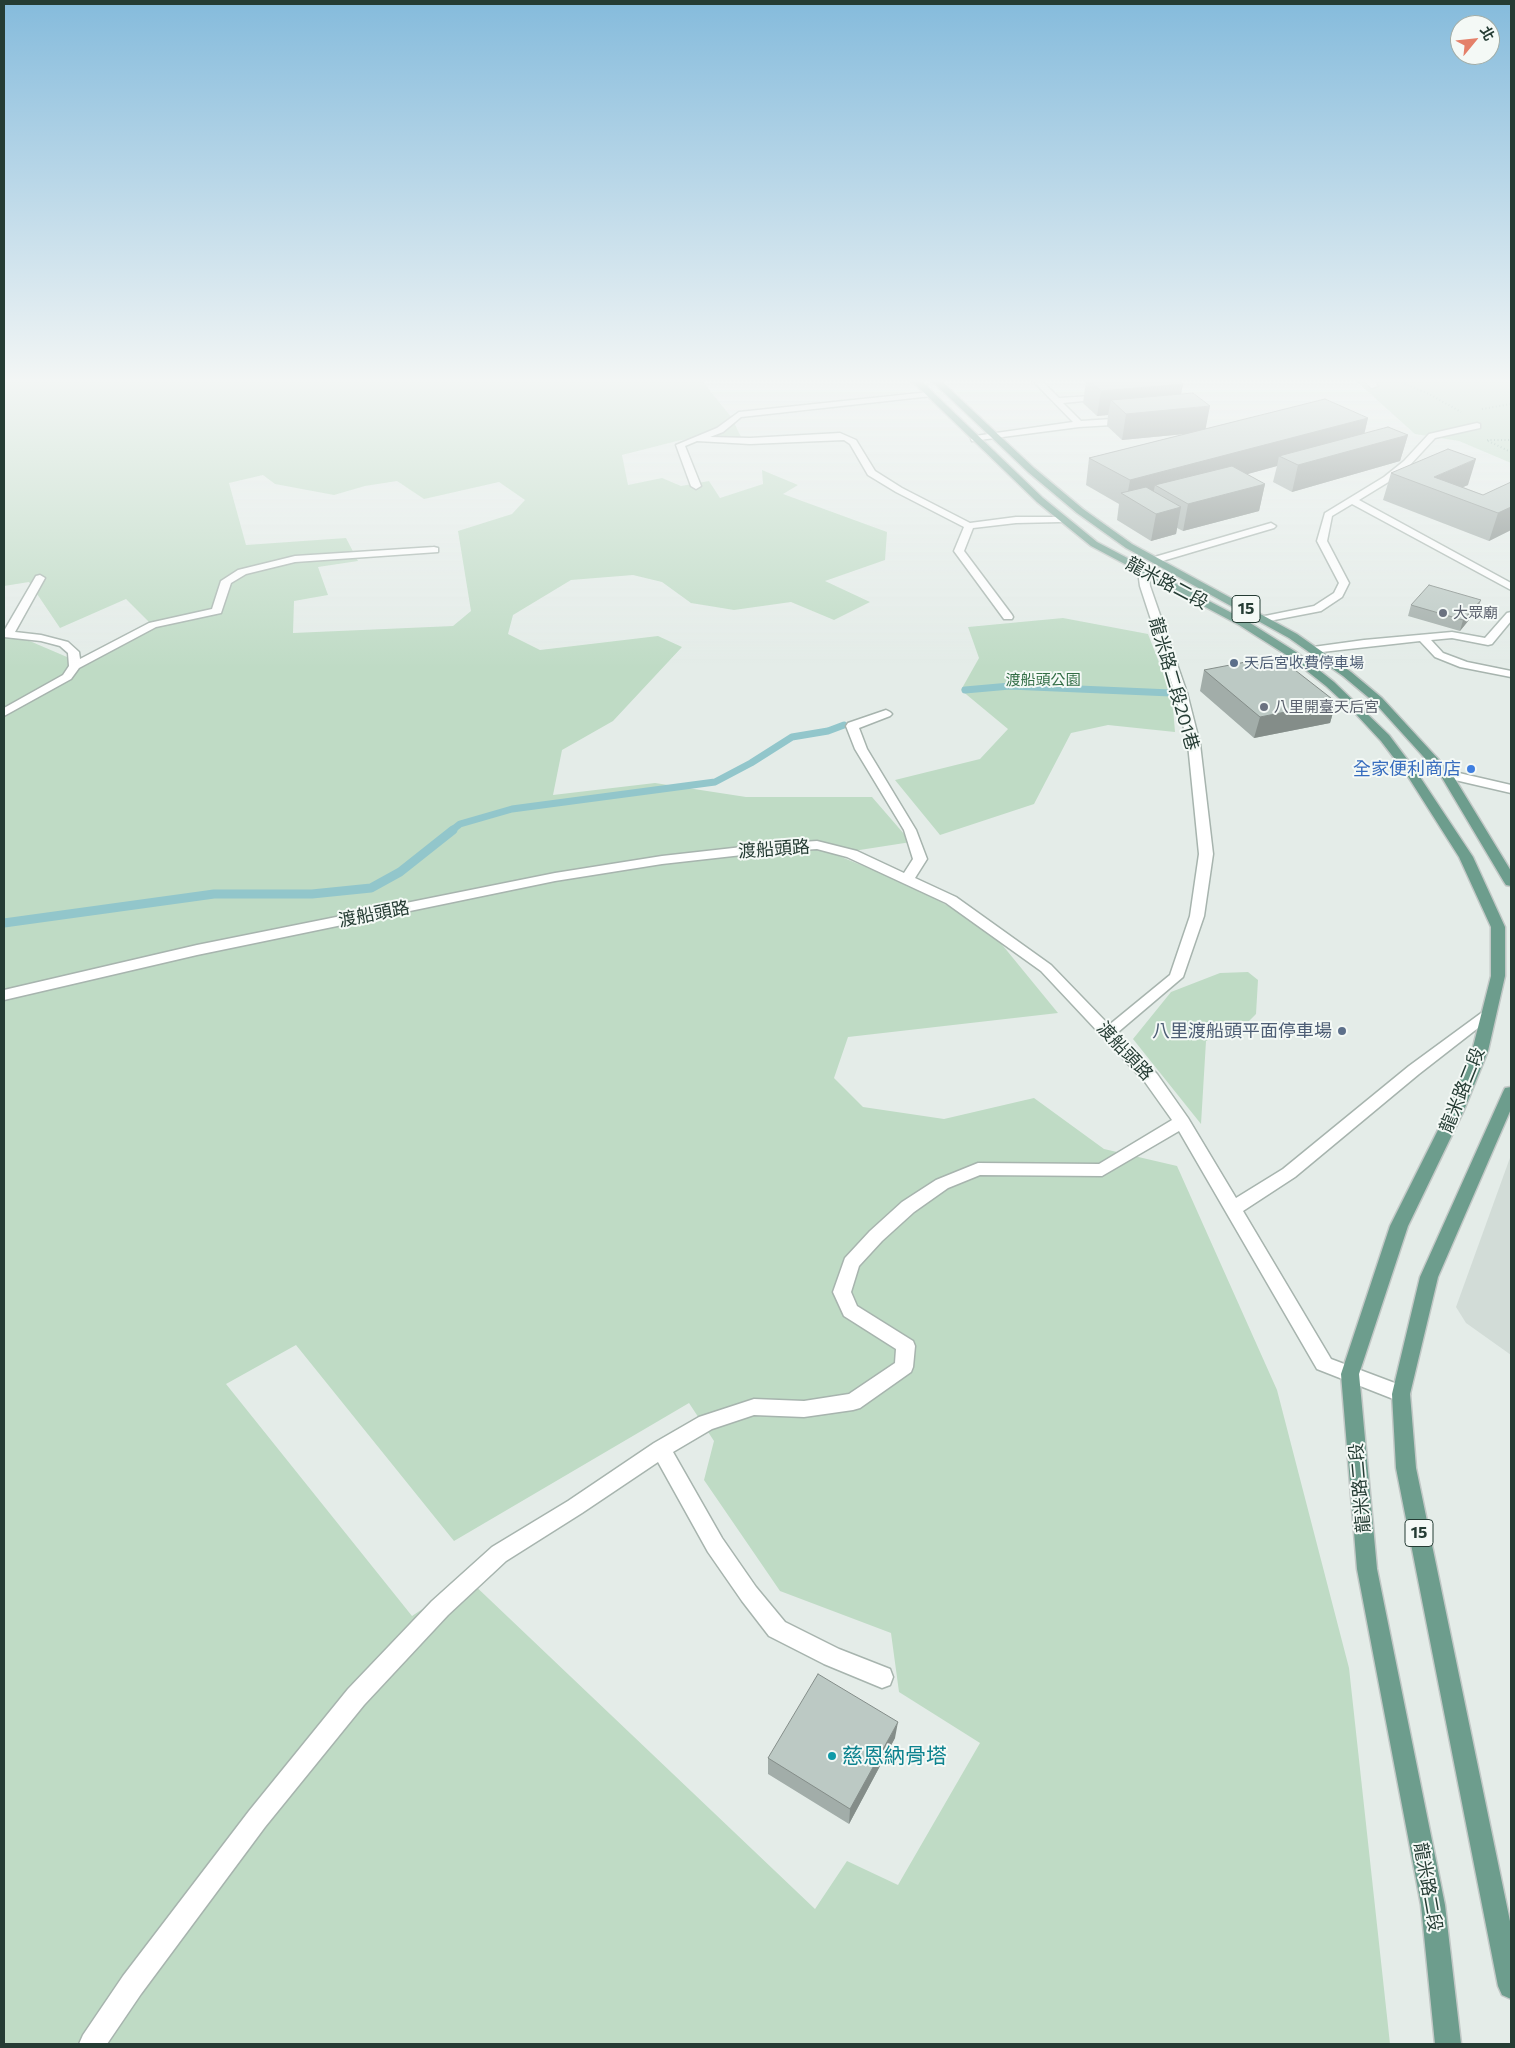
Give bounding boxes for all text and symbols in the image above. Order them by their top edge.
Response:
north arrow [1450,15,1500,65]
text: 北 [1477,23,1499,43]
street label: 龍米路二段 [1122,552,1212,614]
road number: 15 [1232,596,1260,622]
place label: 大眾廟 [1453,604,1498,622]
marker: 大眾廟 [1437,607,1449,619]
street label: 龍米路二段201巷 [1145,615,1203,753]
place label: 天后宮收費停車場 [1244,654,1364,672]
marker: 天后宮收費停車場 [1228,657,1240,669]
park label: 渡船頭公園 [1006,671,1080,689]
place label: 八里開臺天后宮 [1274,698,1379,716]
marker: 八里開臺天后宮 [1258,701,1270,713]
place label: 全家便利商店 [1353,758,1461,780]
marker: 全家便利商店 [1465,763,1477,775]
street label: 渡船頭路 [737,836,811,862]
street label: 渡船頭路 [337,897,411,931]
street label: 渡船頭路 [1093,1017,1157,1085]
place label: 八里渡船頭平面停車場 [1152,1020,1332,1042]
marker: 八里渡船頭平面停車場 [1336,1025,1348,1037]
street label: 龍米路二段 [1435,1044,1489,1136]
street label: 龍米路二段 [1345,1442,1375,1534]
road number: 15 [1405,1520,1433,1546]
place label: 慈恩納骨塔 [842,1743,947,1769]
marker: 慈恩納骨塔 [826,1750,838,1762]
street label: 龍米路二段 [1410,1841,1446,1933]

